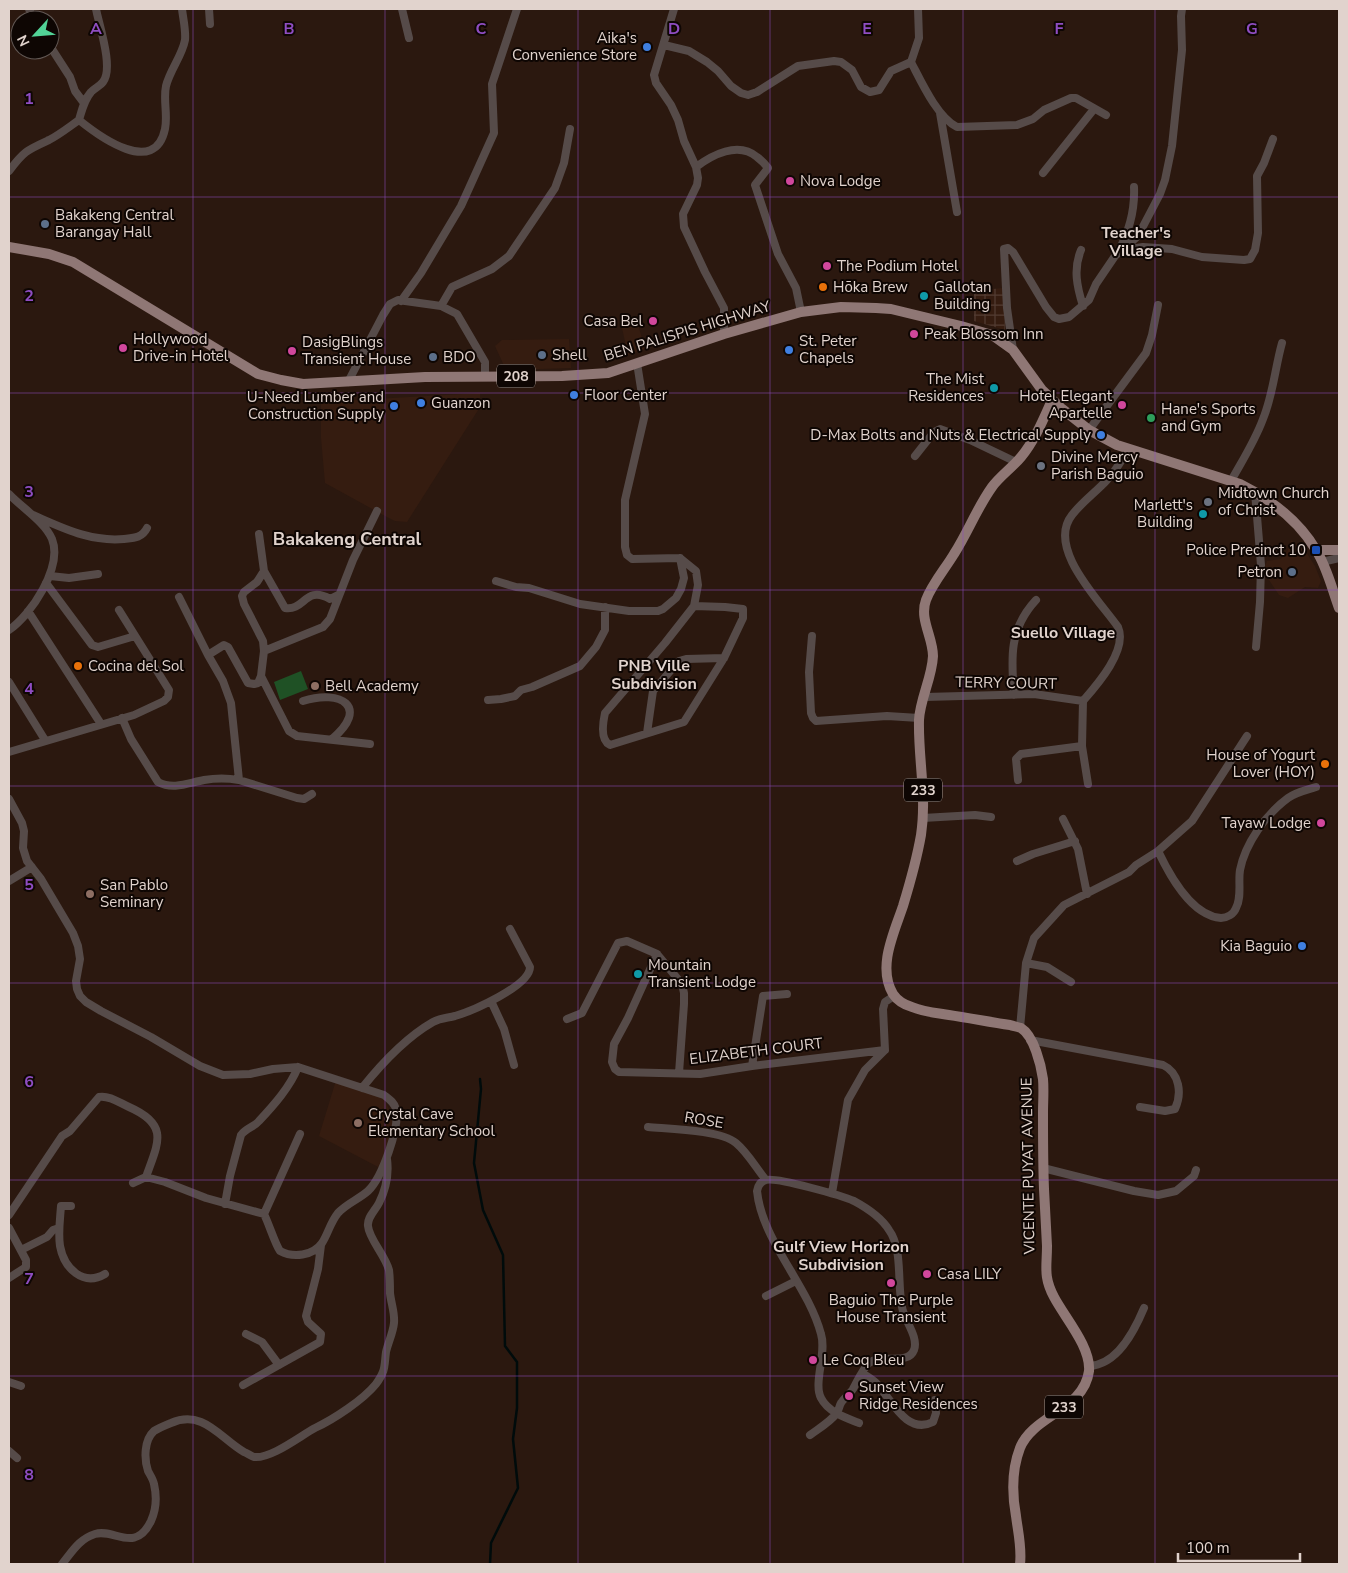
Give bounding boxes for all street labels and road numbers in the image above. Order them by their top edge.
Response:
street label: BEN PALISPIS HIGHWAY [601,296,774,366]
road number: 208 [497,364,535,388]
street label: TERRY COURT [955,672,1057,694]
road number: 233 [904,778,942,802]
street label: ELIZABETH COURT [688,1033,824,1069]
street label: VICENTE PUYAT AVENUE [1016,1077,1040,1256]
street label: ROSE [683,1107,725,1133]
road number: 233 [1045,1395,1083,1418]

